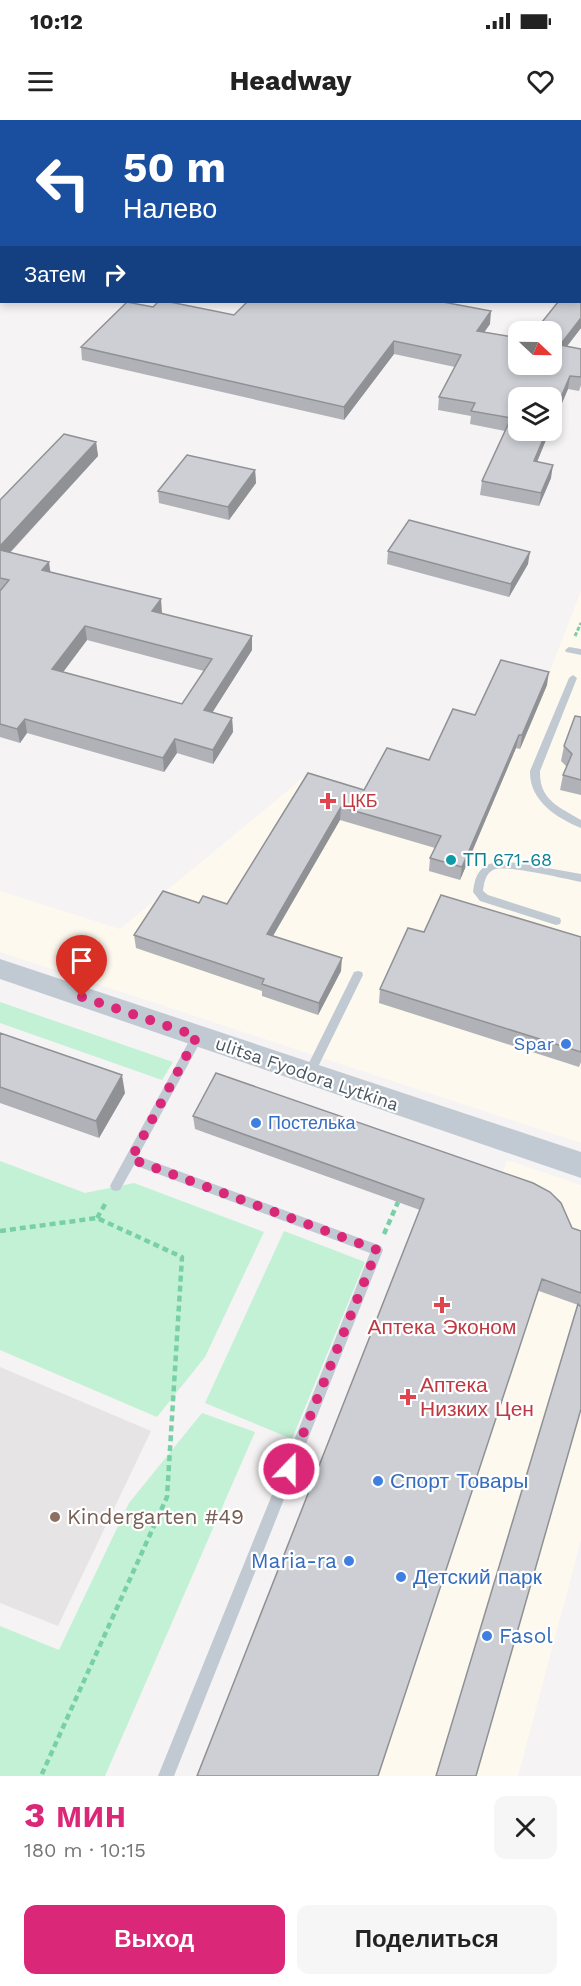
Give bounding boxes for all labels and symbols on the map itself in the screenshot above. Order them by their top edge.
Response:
north arrow [508,321,562,375]
place label: ЦКБ [342,790,378,811]
marker: ЦКБ [319,792,337,810]
place label: ТП 671-68 [463,849,552,870]
marker: ТП 671-68 [444,853,458,867]
pin [56,935,107,997]
street label: ulitsa Fyodora Lytkina [213,1032,402,1115]
place label: Spar [514,1033,554,1054]
marker: Spar [559,1037,573,1051]
place label: Постелька [268,1112,357,1133]
marker: Постелька [249,1116,263,1130]
marker: Аптека Эконом [435,1298,449,1312]
place label: Аптека Эконом [368,1314,516,1339]
place label: Аптека Низких Цен [420,1372,534,1421]
marker: Аптека Низких Цен [401,1390,415,1404]
position arrow [257,1437,321,1501]
place label: Спорт Товары [390,1468,528,1493]
marker: Спорт Товары [371,1474,385,1488]
place label: Kindergarten #49 [67,1504,244,1529]
marker: Kindergarten #49 [48,1510,62,1524]
place label: Maria-ra [251,1548,337,1573]
marker: Maria-ra [342,1554,356,1568]
place label: Детский парк [413,1564,543,1589]
marker: Детский парк [394,1570,408,1584]
place label: Fasol [499,1623,553,1648]
marker: Fasol [480,1629,494,1643]

